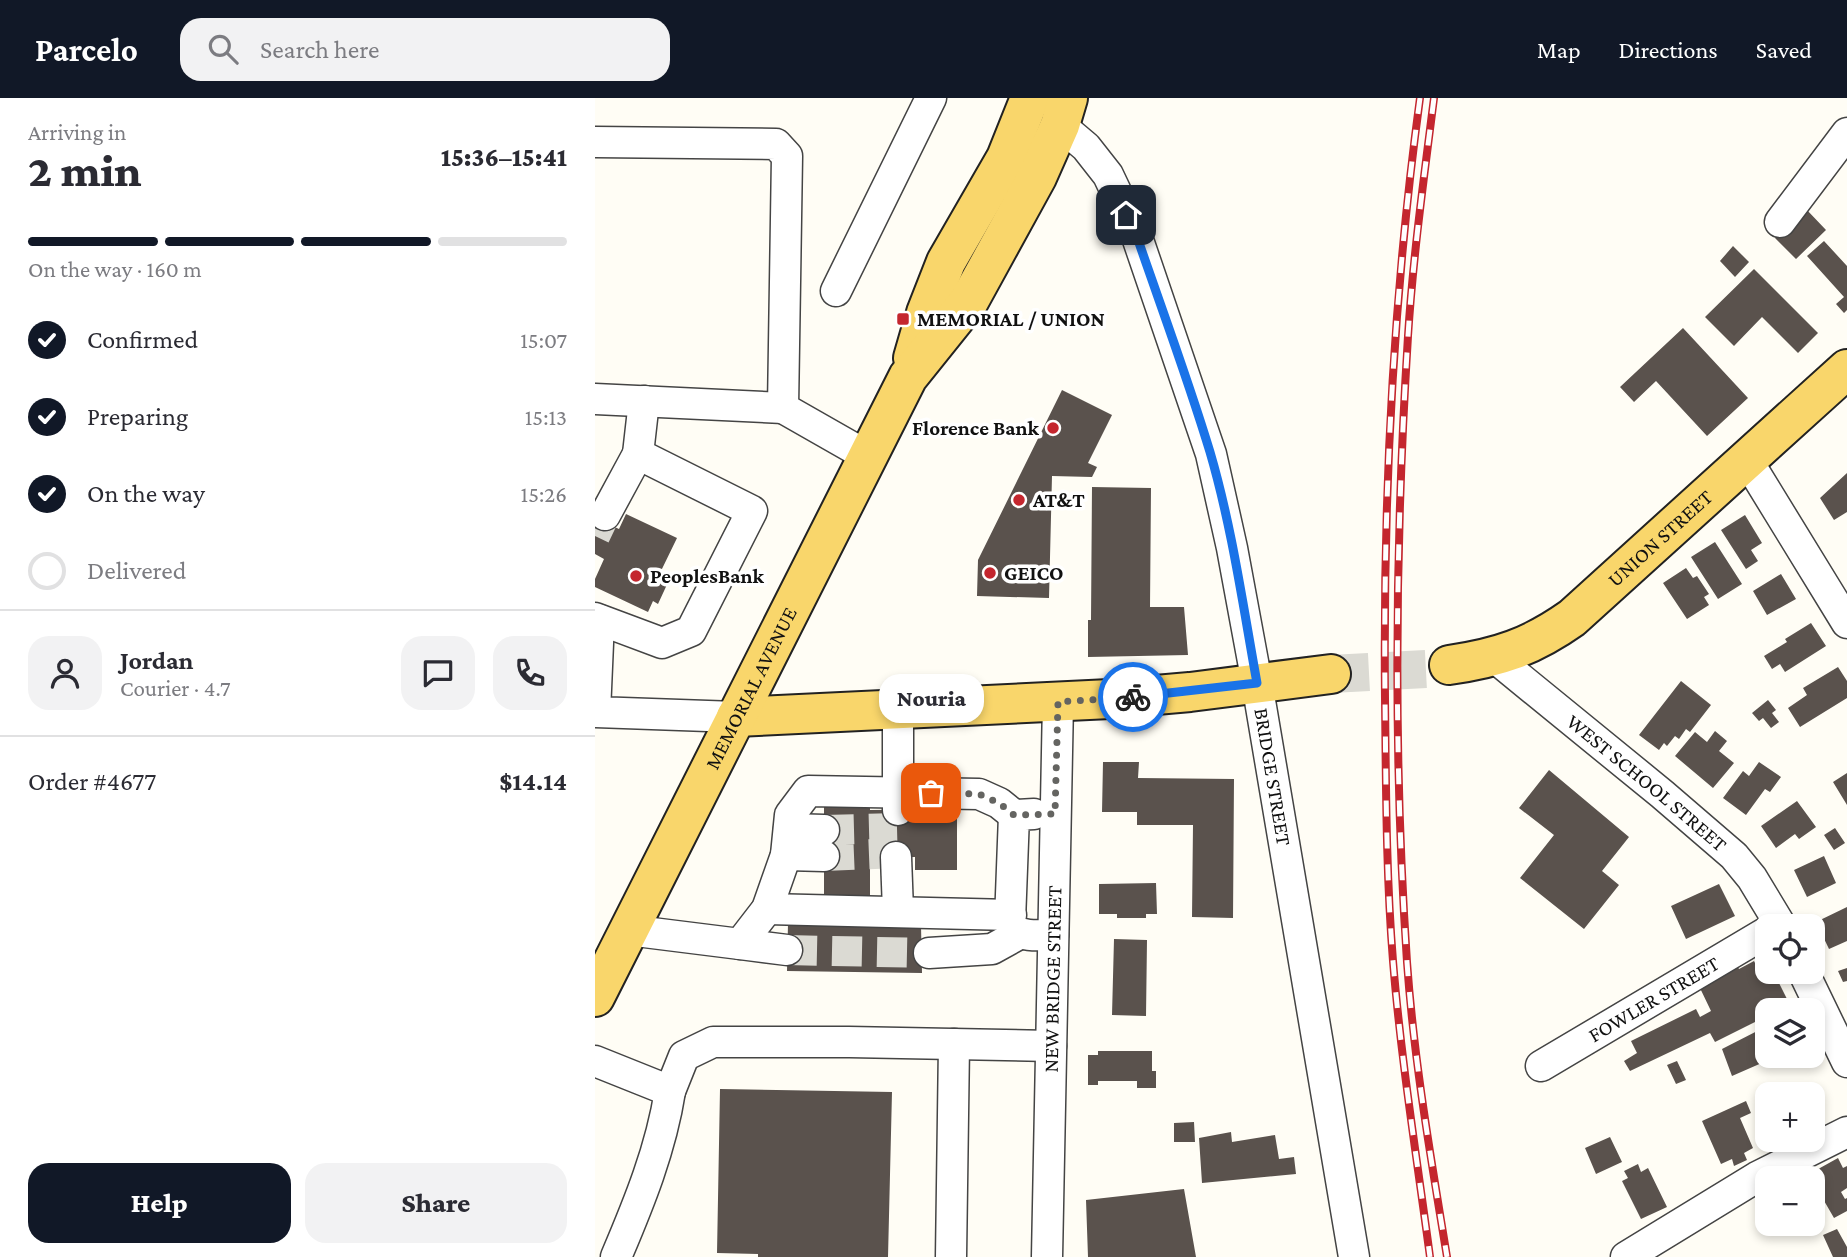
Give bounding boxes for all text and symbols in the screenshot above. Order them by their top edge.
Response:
search box [180,18,670,81]
icon: search [204,30,242,68]
text: Parcelo [35,31,138,68]
text: Search here [260,35,379,64]
text: Map [1537,36,1581,63]
text: Directions [1619,36,1718,63]
text: Saved [1756,36,1812,63]
text: Arriving in [28,119,126,145]
text: 15:36–15:41 [441,143,567,172]
text: 2 min [28,145,142,196]
pin [1096,185,1156,245]
icon: home [1107,196,1145,234]
text: On the way · 160 m [28,256,202,282]
place label: MEMORIAL / UNION [917,307,1105,331]
marker: MEMORIAL / UNION [895,311,911,327]
icon: check [28,321,66,359]
text: Confirmed [87,325,198,354]
text: 15:07 [520,327,567,353]
icon: check [28,398,66,436]
text: Preparing [87,402,188,431]
text: 15:13 [525,404,567,430]
place label: Florence Bank [912,416,1040,440]
marker: Florence Bank [1045,420,1061,436]
icon: check [28,475,66,513]
text: On the way [87,479,205,508]
text: 15:26 [521,481,567,507]
street label: UNION STREET [1603,484,1718,592]
place label: AT&T [1032,488,1085,512]
marker: AT&T [1011,492,1027,508]
text: Delivered [87,556,186,585]
place label: GEICO [1004,561,1064,585]
place label: PeoplesBank [650,564,765,588]
marker: GEICO [982,565,998,581]
marker: PeoplesBank [628,568,644,584]
street label: MEMORIAL AVENUE [700,603,802,773]
button: person [28,636,102,710]
button: chat [401,636,475,710]
button: phone [493,636,567,710]
text: Jordan [120,646,194,675]
courier [1098,662,1168,732]
callout: Nouria [879,674,983,723]
text: Courier · 4.7 [120,675,231,701]
icon: bike [1114,678,1152,716]
text: Nouria [897,685,966,711]
street label: BRIDGE STREET [1249,706,1296,848]
street label: WEST SCHOOL STREET [1562,709,1732,857]
pin [901,763,961,823]
text: Order #4677 [28,767,156,796]
text: $14.14 [499,767,567,796]
icon: bag [912,774,950,812]
street label: NEW BRIDGE STREET [1039,885,1066,1073]
map controls [1755,914,1825,1236]
button: locate [1755,914,1825,984]
street label: FOWLER STREET [1584,951,1724,1047]
button: layers [1755,998,1825,1068]
button: + [1755,1082,1825,1152]
button: Help [28,1163,291,1243]
button: Share [305,1163,567,1243]
button: − [1755,1166,1825,1236]

